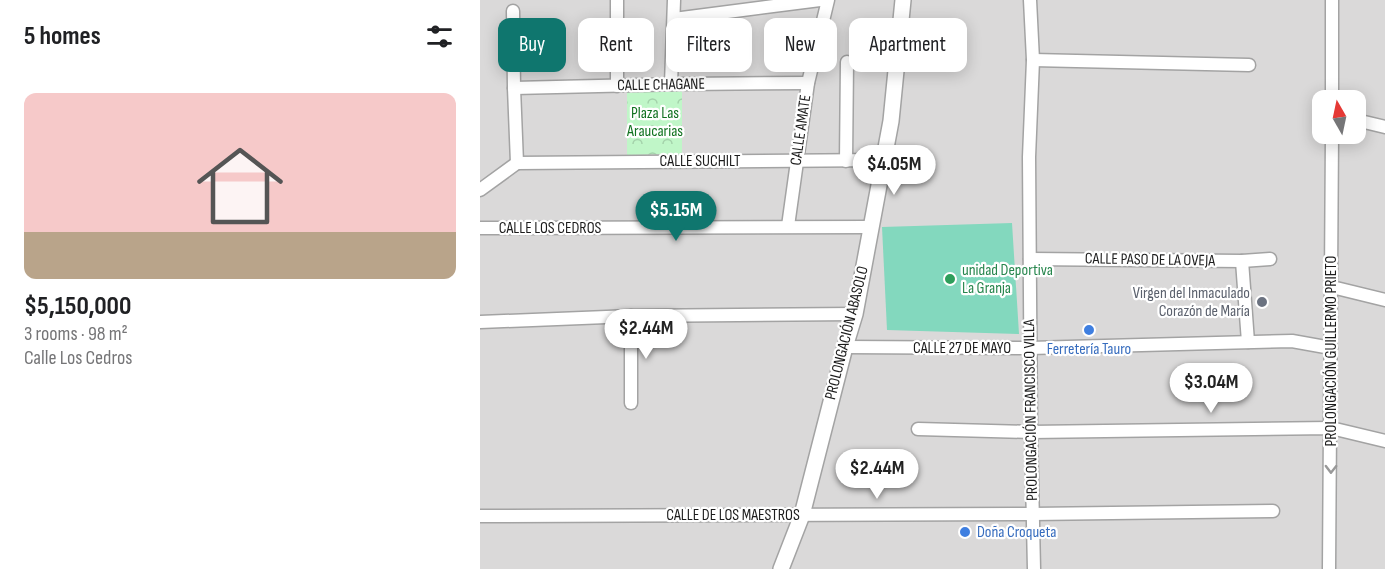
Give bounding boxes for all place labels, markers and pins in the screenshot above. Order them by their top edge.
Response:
pin: $4.05M [845,145,943,196]
pin: $5.15M [627,191,725,242]
place label: unidad Deportiva La Granja [962,261,1053,298]
marker: unidad Deportiva La Granja [943,272,957,286]
place label: Virgen del Inmaculado Corazón de María [1133,284,1250,321]
marker: Virgen del Inmaculado Corazón de María [1255,295,1269,309]
pin: $2.44M [597,309,695,360]
marker: Ferretería Tauro [1082,323,1096,337]
place label: Ferretería Tauro [1047,340,1131,359]
pin: $3.04M [1162,363,1260,414]
pin: $2.44M [828,449,926,500]
place label: Doña Croqueta [977,523,1056,542]
marker: Doña Croqueta [958,525,972,539]

